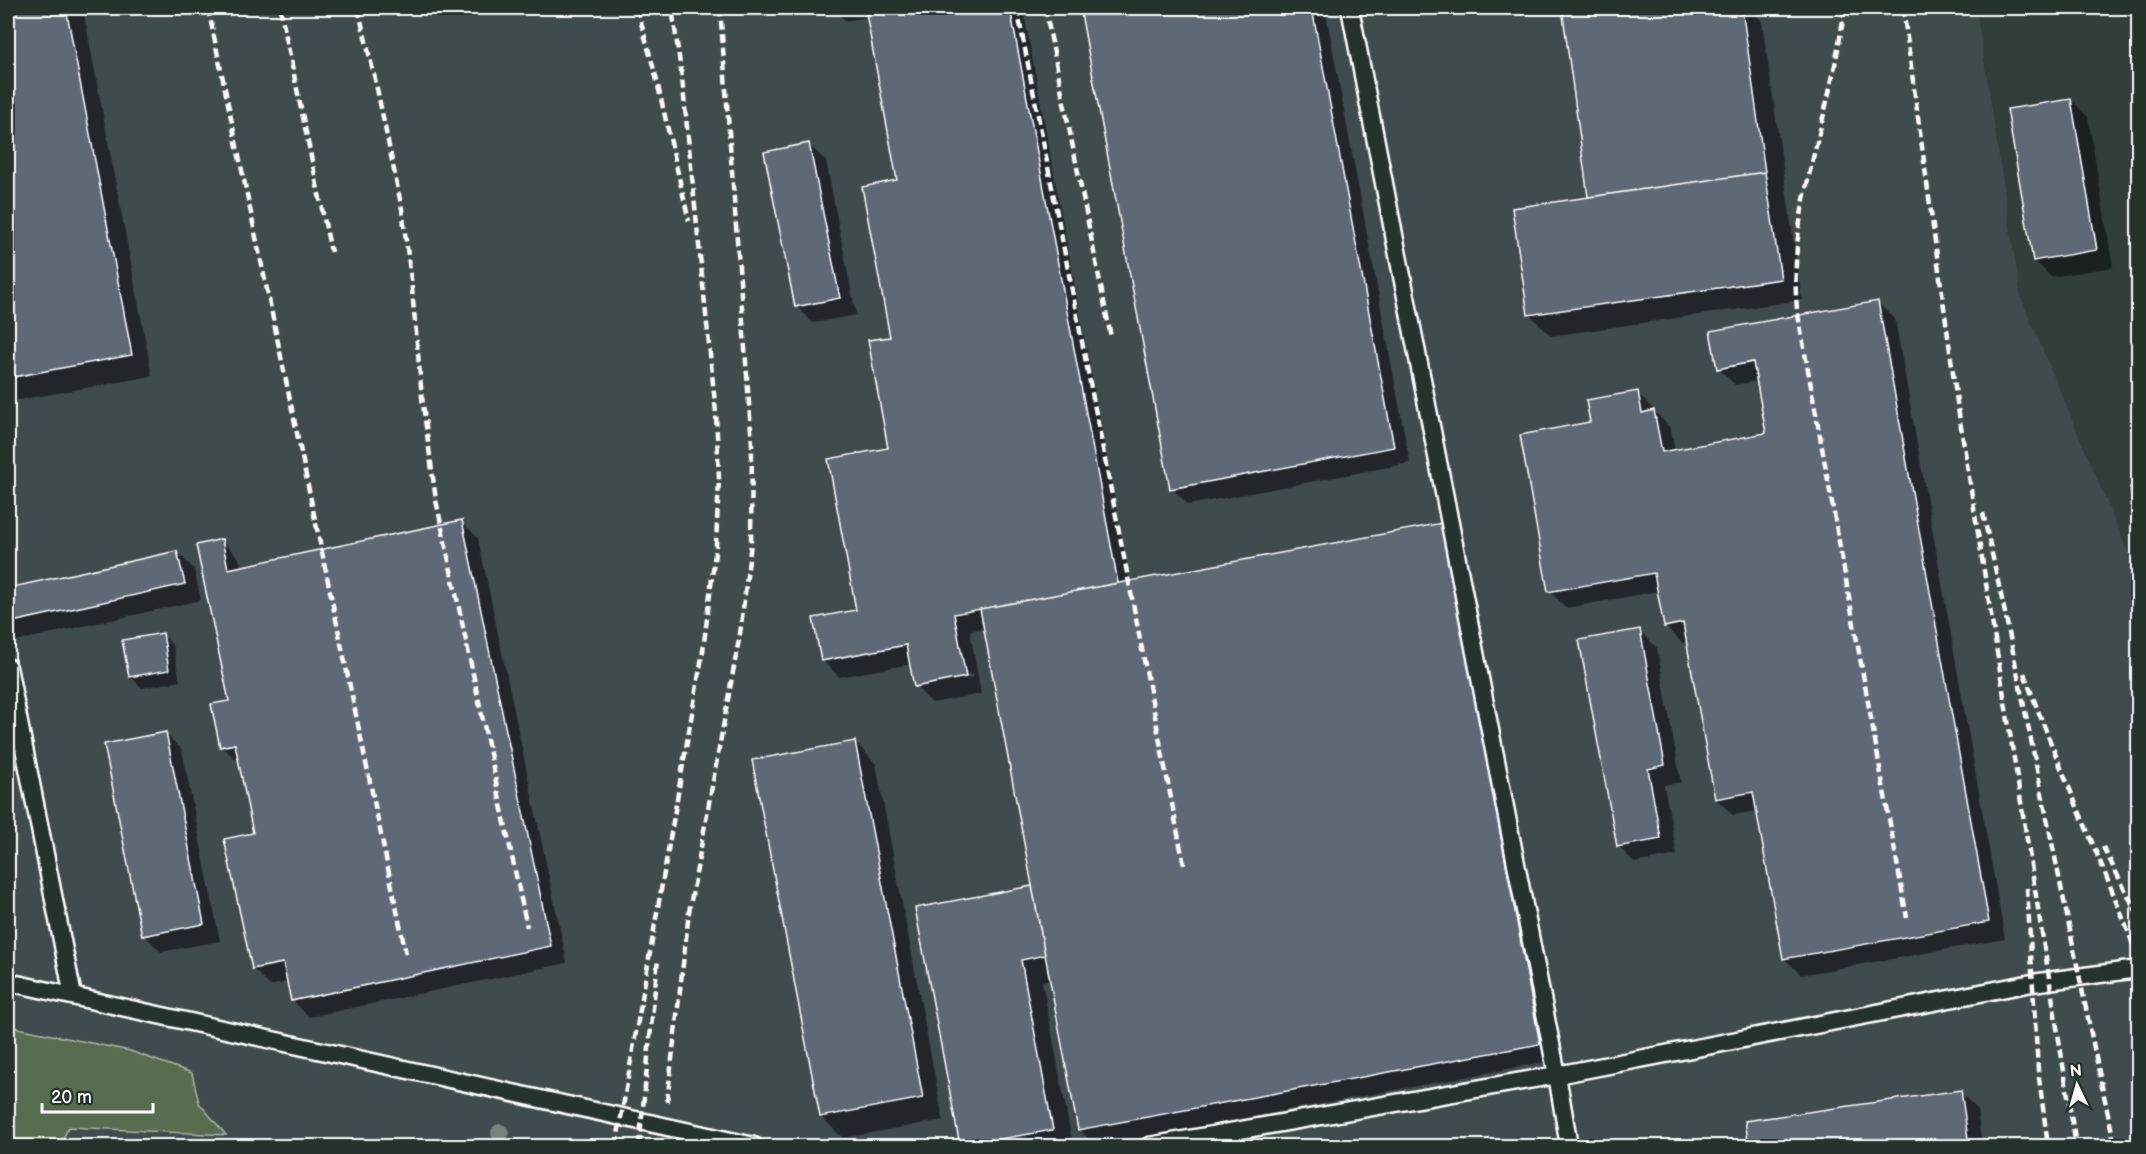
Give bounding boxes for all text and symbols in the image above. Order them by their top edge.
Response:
north arrow [2047,1055,2107,1115]
text: N [2069,1062,2083,1082]
scale bar [42,1076,153,1114]
text: 20 m [51,1087,92,1108]

